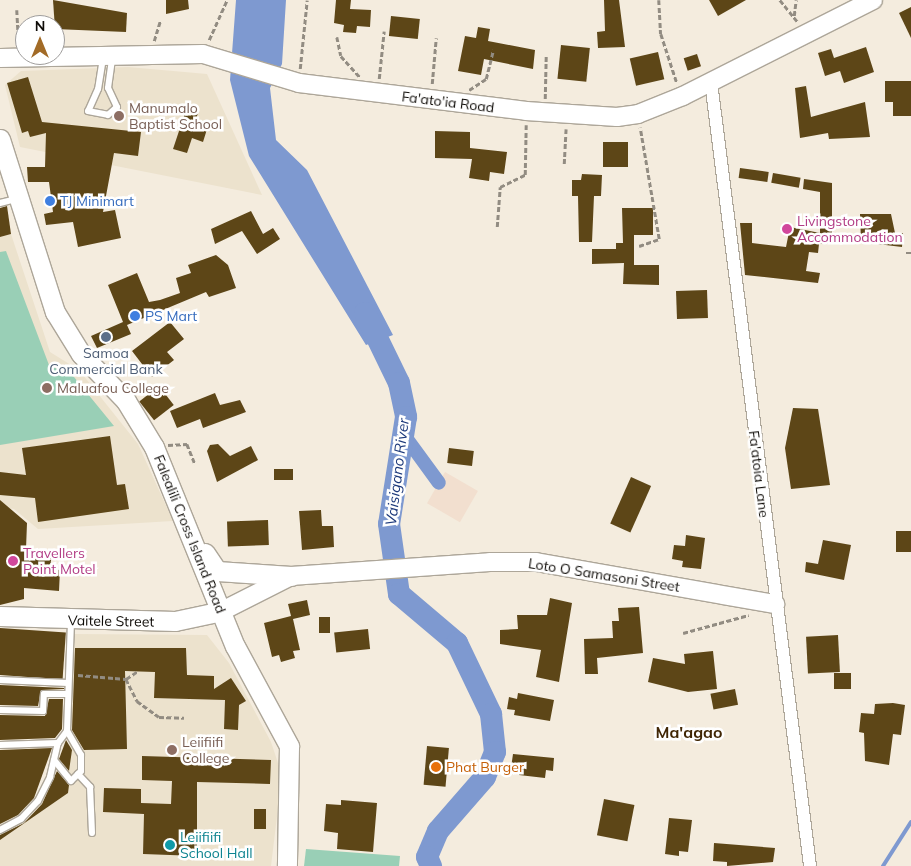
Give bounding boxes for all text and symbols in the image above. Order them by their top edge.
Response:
north arrow [15,15,65,65]
text: N [35,17,45,35]
street label: Fa'ato'ia Road [401,88,495,116]
place label: Manumalo Baptist School [129,100,222,132]
marker: Manumalo Baptist School [113,110,125,122]
place label: TJ Minimart [60,193,134,209]
marker: TJ Minimart [44,195,56,207]
place label: Livingstone Accommodation [797,213,903,246]
marker: Livingstone Accommodation [781,223,793,235]
place label: PS Mart [145,308,197,324]
marker: PS Mart [129,310,141,322]
marker: Samoa Commercial Bank [100,331,112,343]
place label: Samoa Commercial Bank [49,345,163,378]
place label: Maluafou College [57,380,169,396]
marker: Maluafou College [41,382,53,394]
water label: Vaisigano River [381,417,413,527]
street label: Fa'atoia Lane [745,430,773,518]
street label: Falealili Cross Island Road [151,452,229,616]
place label: Travellers Point Motel [23,545,96,578]
marker: Travellers Point Motel [7,555,19,567]
street label: Loto O Samasoni Street [527,555,681,595]
street label: Vaitele Street [68,612,154,630]
district label: Ma'agao [656,722,722,742]
place label: Leiifiifi College [182,734,229,766]
marker: Leiifiifi College [166,744,178,756]
place label: Phat Burger [446,759,524,775]
marker: Phat Burger [430,761,442,773]
place label: Leiifiifi School Hall [180,829,253,862]
marker: Leiifiifi School Hall [164,839,176,851]

